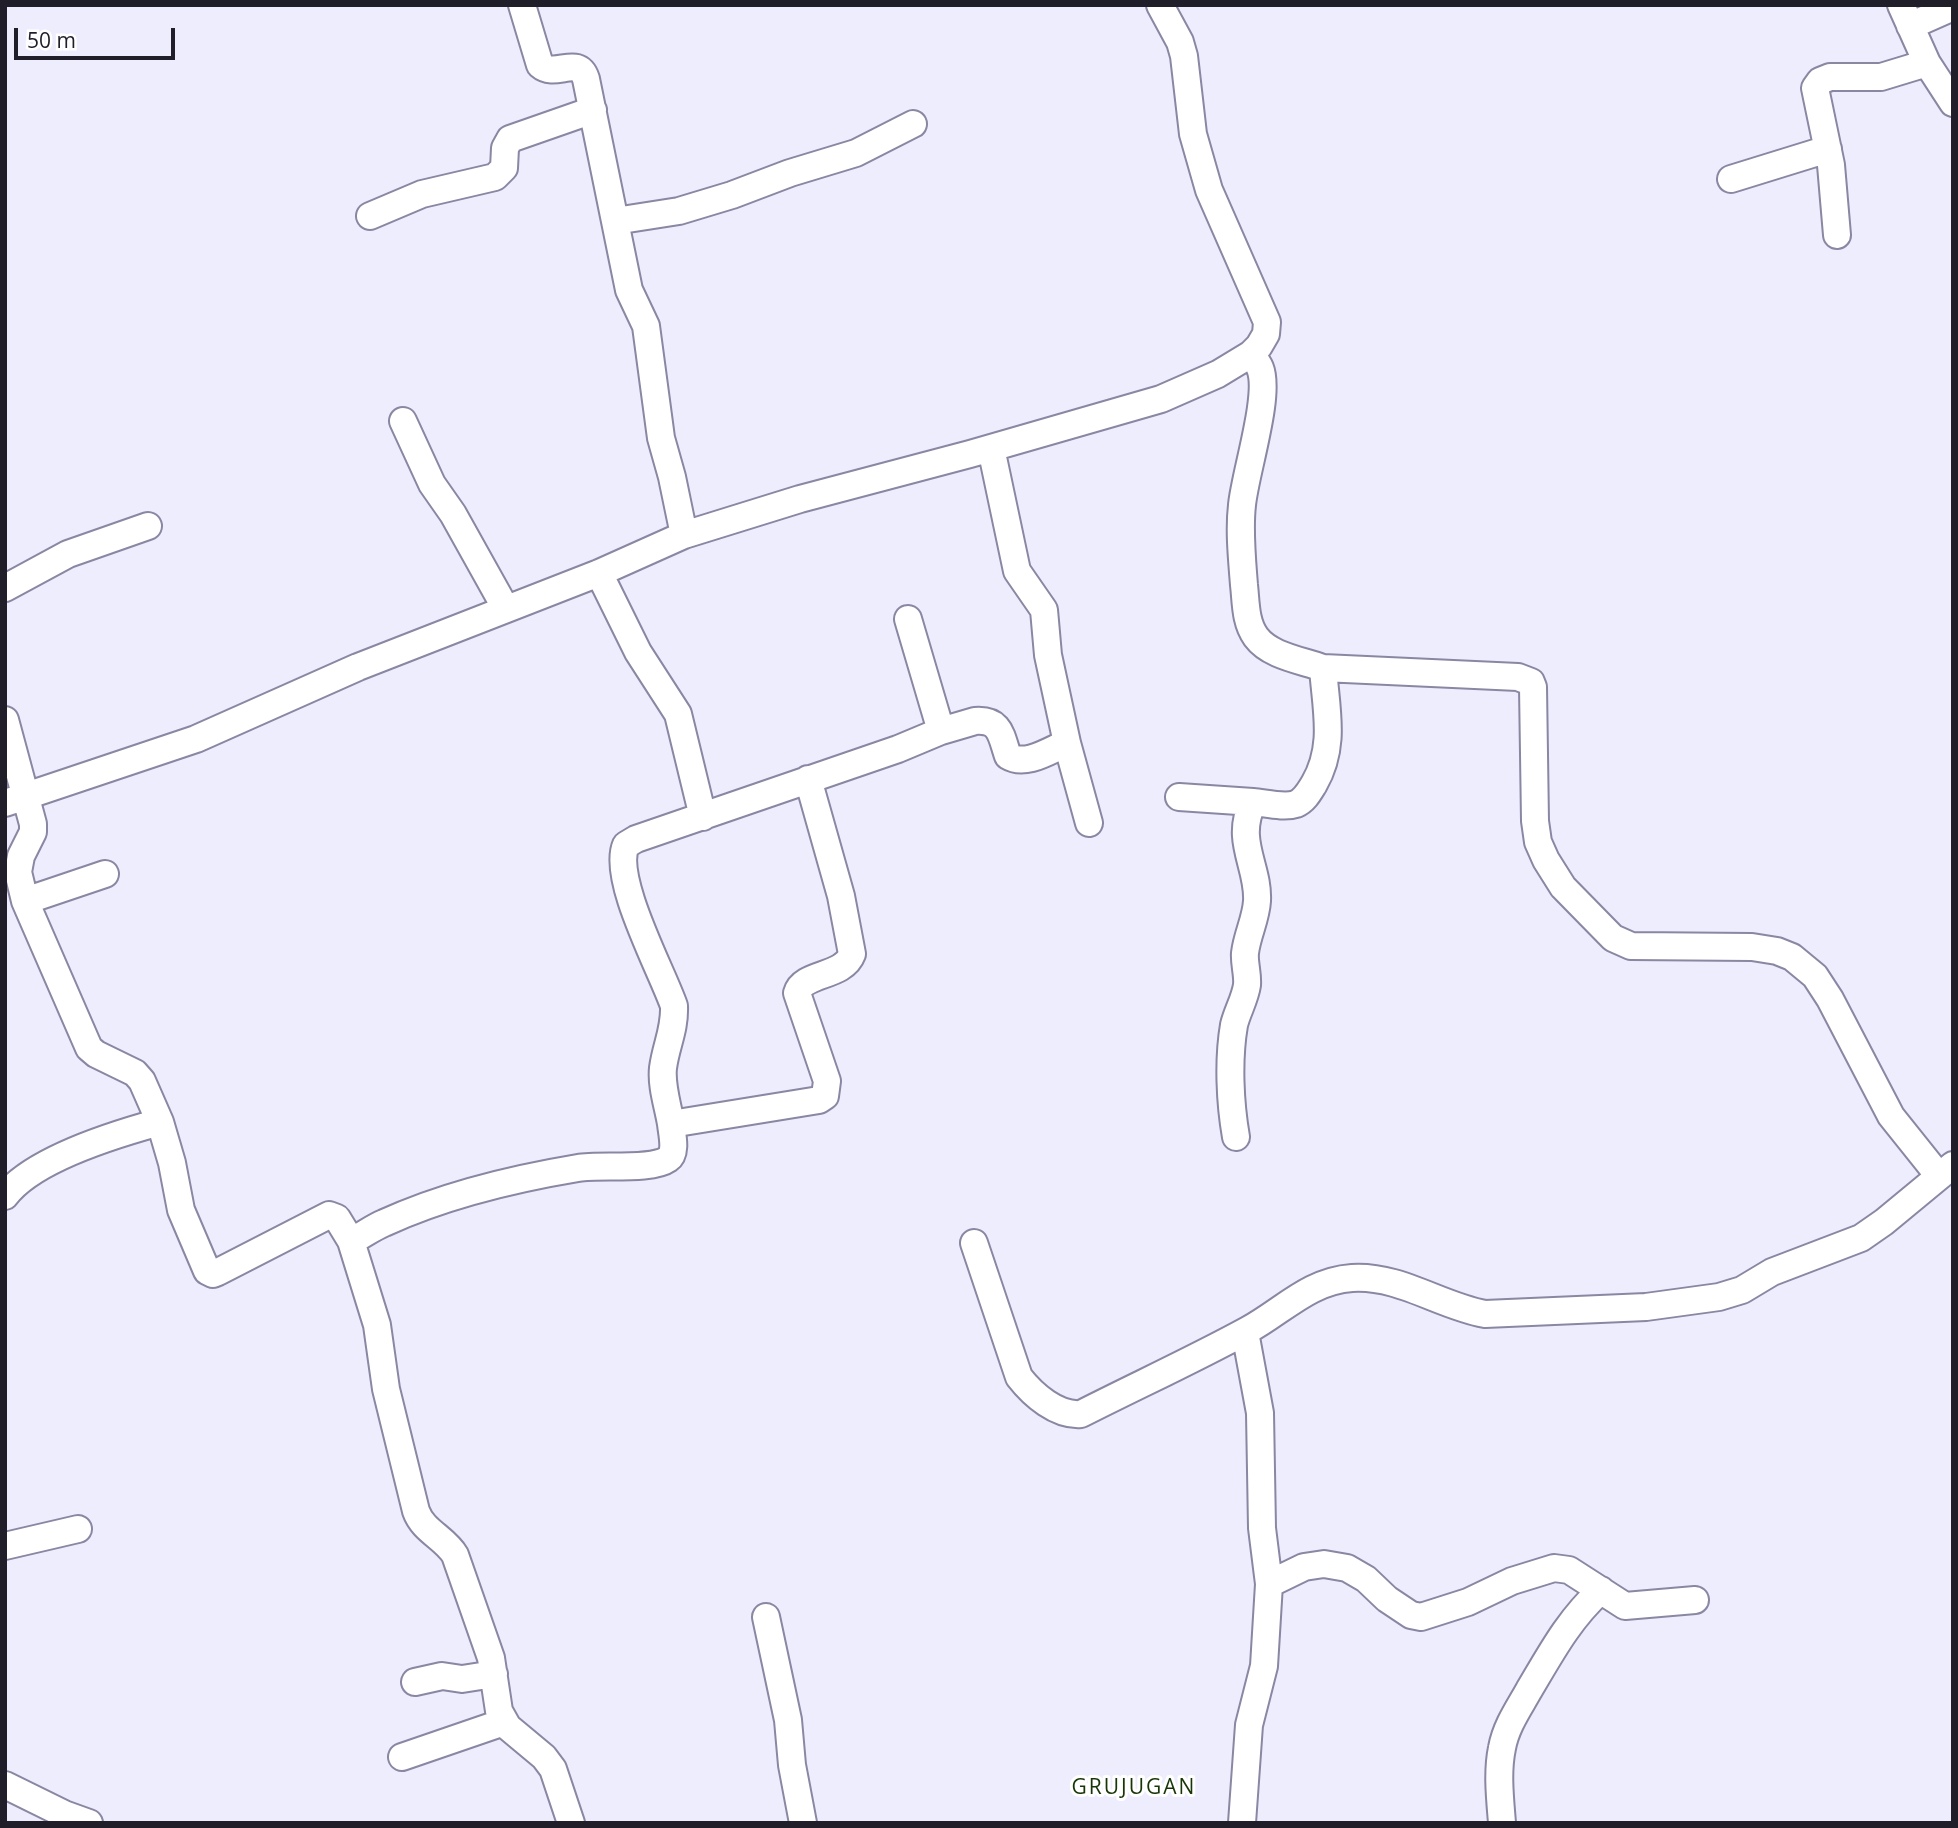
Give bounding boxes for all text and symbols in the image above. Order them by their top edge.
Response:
scale bar [18,14,178,58]
text: 50 m [27,26,76,54]
district label: GRUJUGAN [1073,1775,1195,1801]

